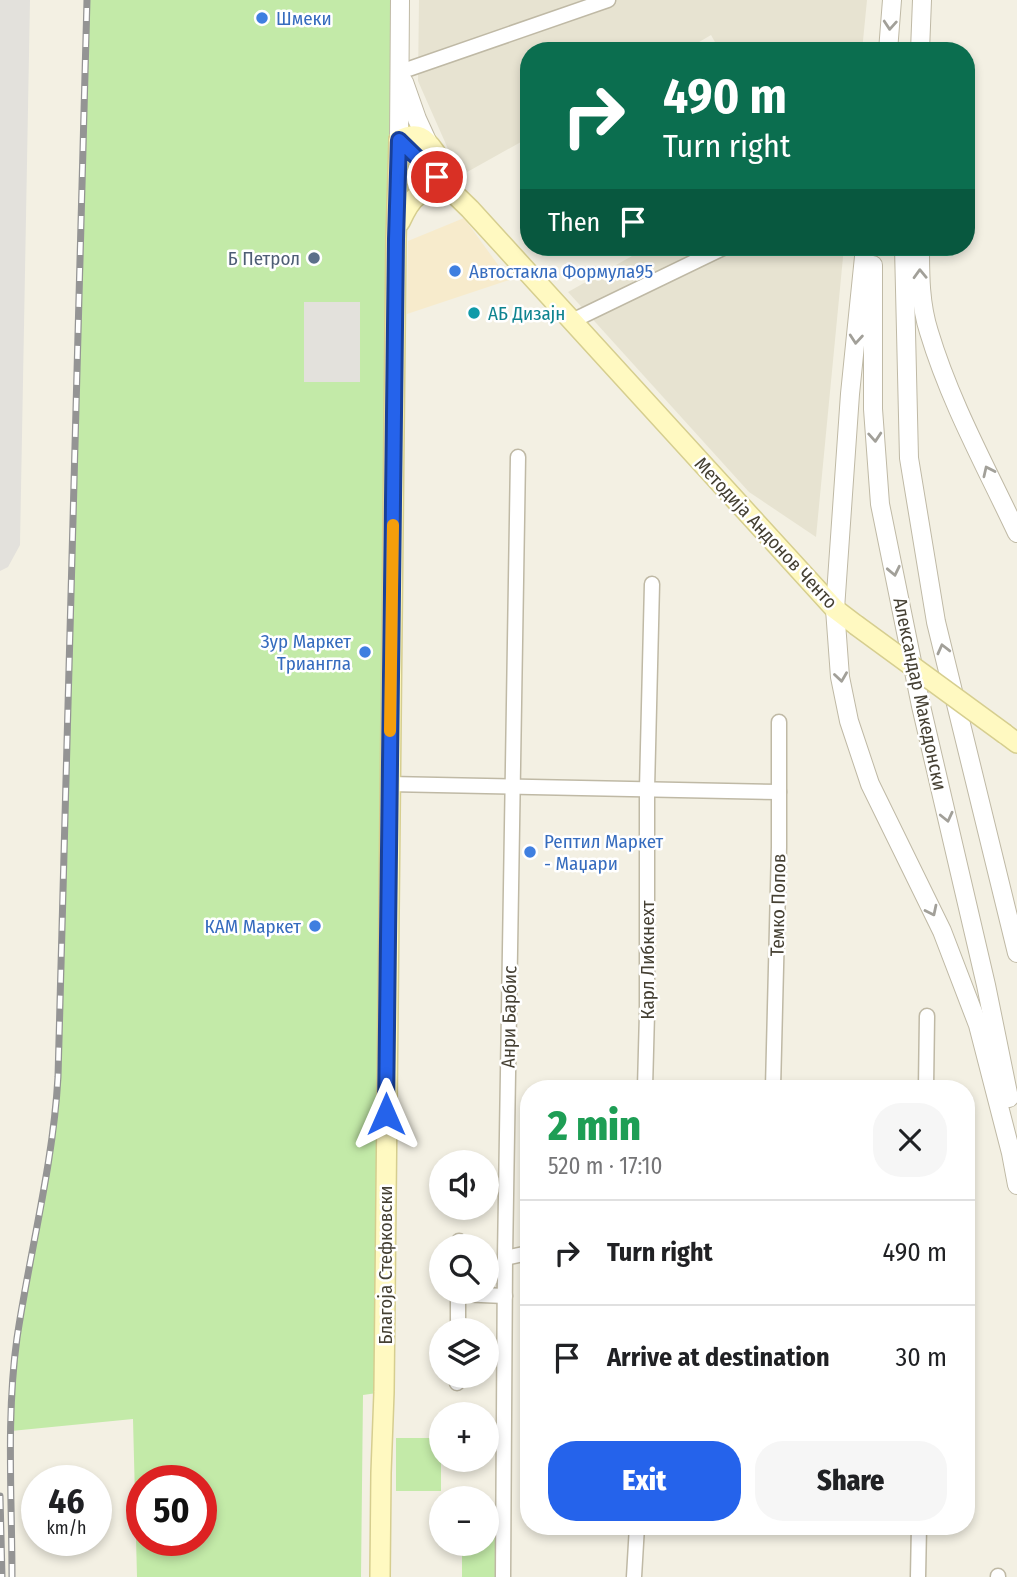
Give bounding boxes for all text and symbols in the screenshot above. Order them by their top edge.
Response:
place label: Шмеки [276,7,332,30]
marker: Шмеки [254,10,270,26]
one-way arrow [883,20,898,31]
text: 490 m [663,67,787,126]
icon: right [548,70,639,161]
text: Turn right [663,127,790,165]
pin [407,147,467,207]
icon: arrive [418,158,456,196]
icon: arrive [614,203,652,241]
text: Then [548,207,600,238]
place label: Б Петрол [228,247,300,270]
marker: Б Петрол [306,250,322,266]
place label: Автостакла Формула95 [469,260,653,283]
marker: Автостакла Формула95 [447,263,463,279]
one-way arrow [913,268,928,279]
place label: АБ Дизајн [488,302,565,325]
marker: АБ Дизајн [466,305,482,321]
one-way arrow [848,333,863,345]
one-way arrow [867,432,882,443]
street label: Методија Андонов Ченто [690,452,842,614]
one-way arrow [982,466,996,478]
one-way arrow [885,565,900,577]
street label: Александар Македонски [888,596,952,792]
place label: Зур Маркет Триангла [261,630,351,675]
one-way arrow [937,643,951,655]
marker: Зур Маркет Триангла [357,644,373,660]
one-way arrow [833,671,848,683]
one-way arrow [939,811,953,823]
place label: Рептил Маркет - Маџари [544,830,664,875]
marker: Рептил Маркет - Маџари [522,844,538,860]
street label: Темко Попов [766,853,790,957]
street label: Карл Либкнехт [636,900,659,1020]
one-way arrow [924,904,938,916]
place label: КАМ Маркет [205,915,301,938]
marker: КАМ Маркет [307,918,323,934]
street label: Анри Барбис [497,966,521,1068]
position arrow [349,1077,423,1151]
text: 2 min [548,1101,641,1151]
button: close [873,1103,947,1177]
map controls [429,1150,499,1556]
button: sound [429,1150,499,1220]
text: 520 m · 17:10 [548,1152,662,1180]
street label: Благоја Стефковски [374,1185,397,1345]
button: search [429,1234,499,1304]
icon: right [548,1234,586,1272]
text: Turn right [607,1237,713,1268]
text: 490 m [883,1237,947,1268]
button: layers [429,1318,499,1388]
icon: arrive [548,1339,586,1377]
text: Arrive at destination [607,1342,830,1373]
text: 30 m [896,1342,947,1373]
button: + [429,1402,499,1472]
button: Exit [548,1441,741,1521]
button: Share [755,1441,947,1521]
speed limit sign: 50 [126,1465,217,1556]
text: 46 [48,1480,85,1522]
button: − [429,1486,499,1556]
text: km/h [46,1517,87,1539]

